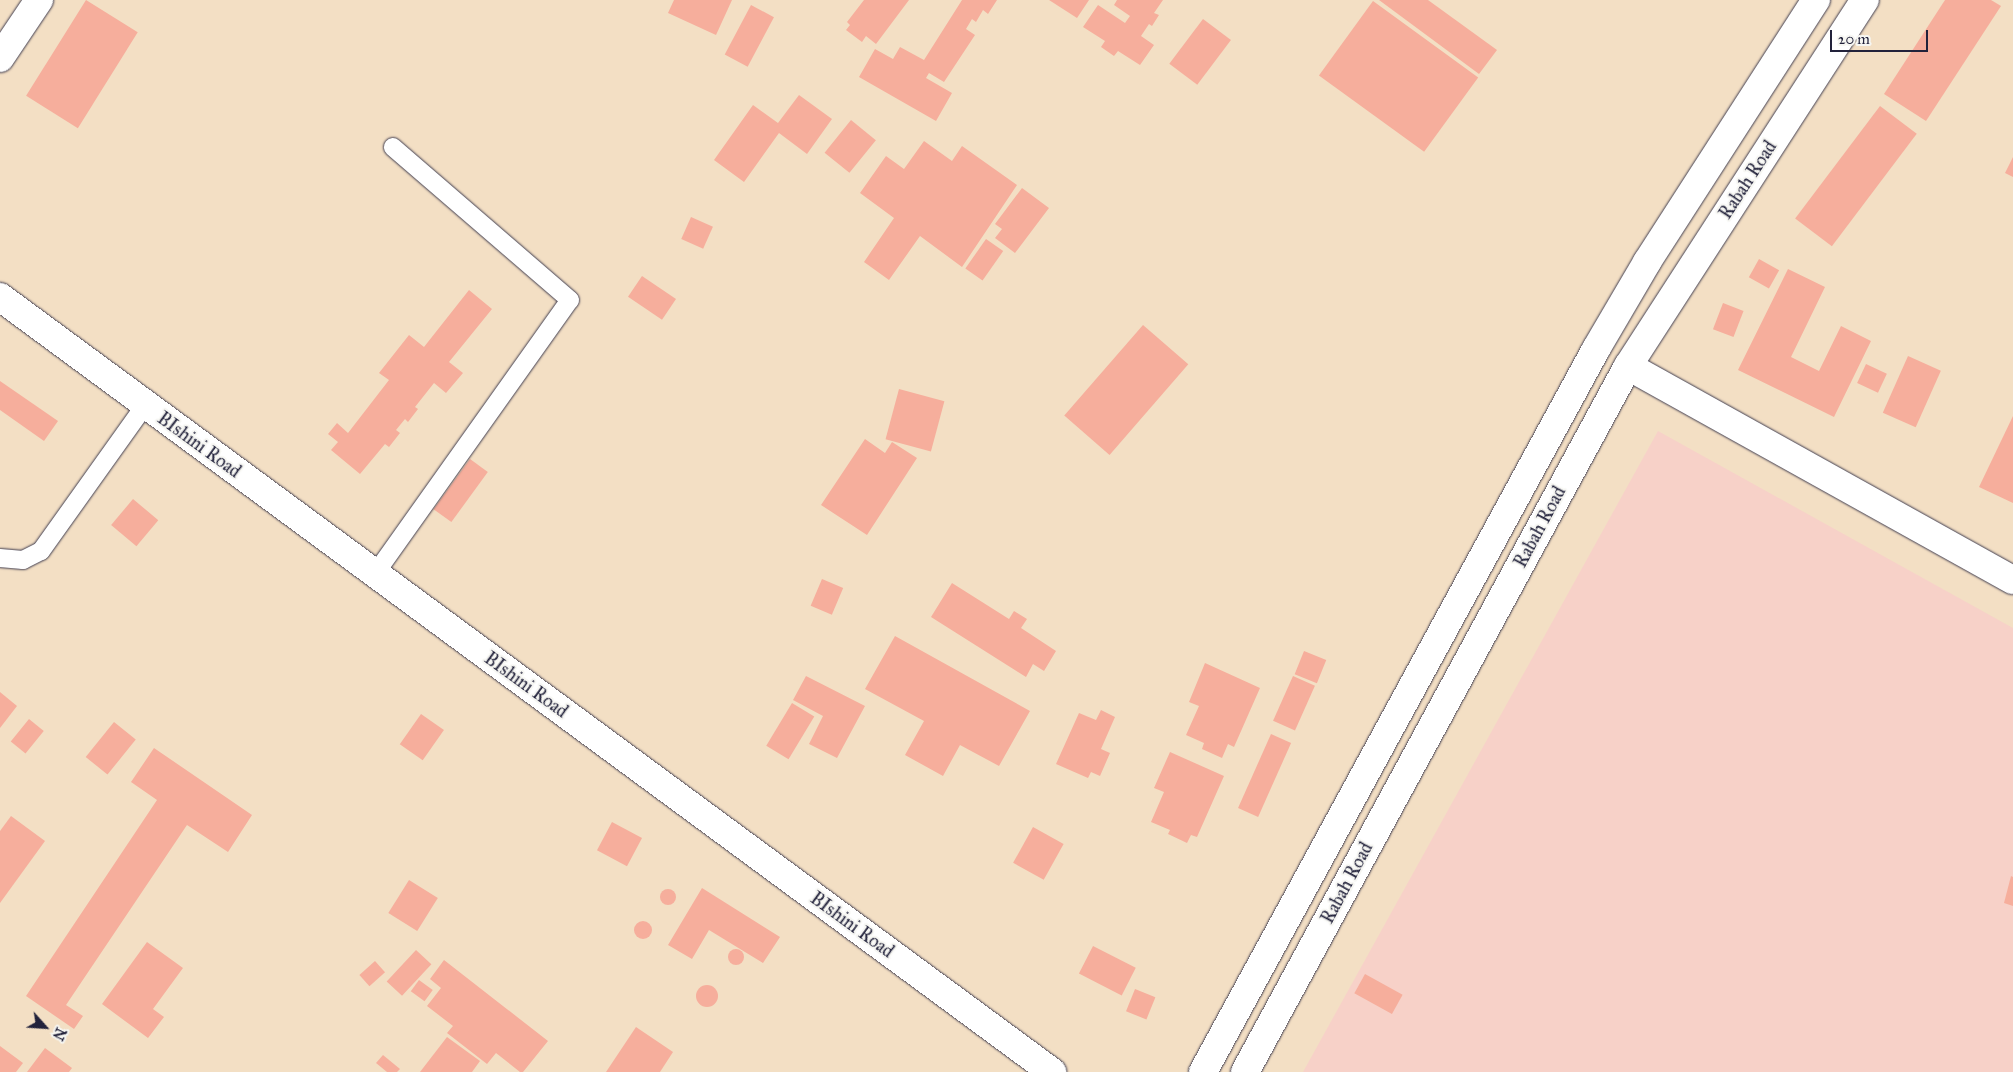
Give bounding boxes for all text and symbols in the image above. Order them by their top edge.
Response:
scale bar [1833,20,1930,52]
text: 20 m [1838,30,1870,48]
street label: Rabah Road [1715,137,1781,223]
street label: BIshini Road [153,408,245,482]
street label: Rabah Road [1510,483,1570,571]
street label: BIshini Road [480,648,572,722]
street label: Rabah Road [1317,839,1377,927]
street label: BIshini Road [806,888,898,962]
north arrow [20,1002,70,1052]
text: N [49,1025,69,1043]

